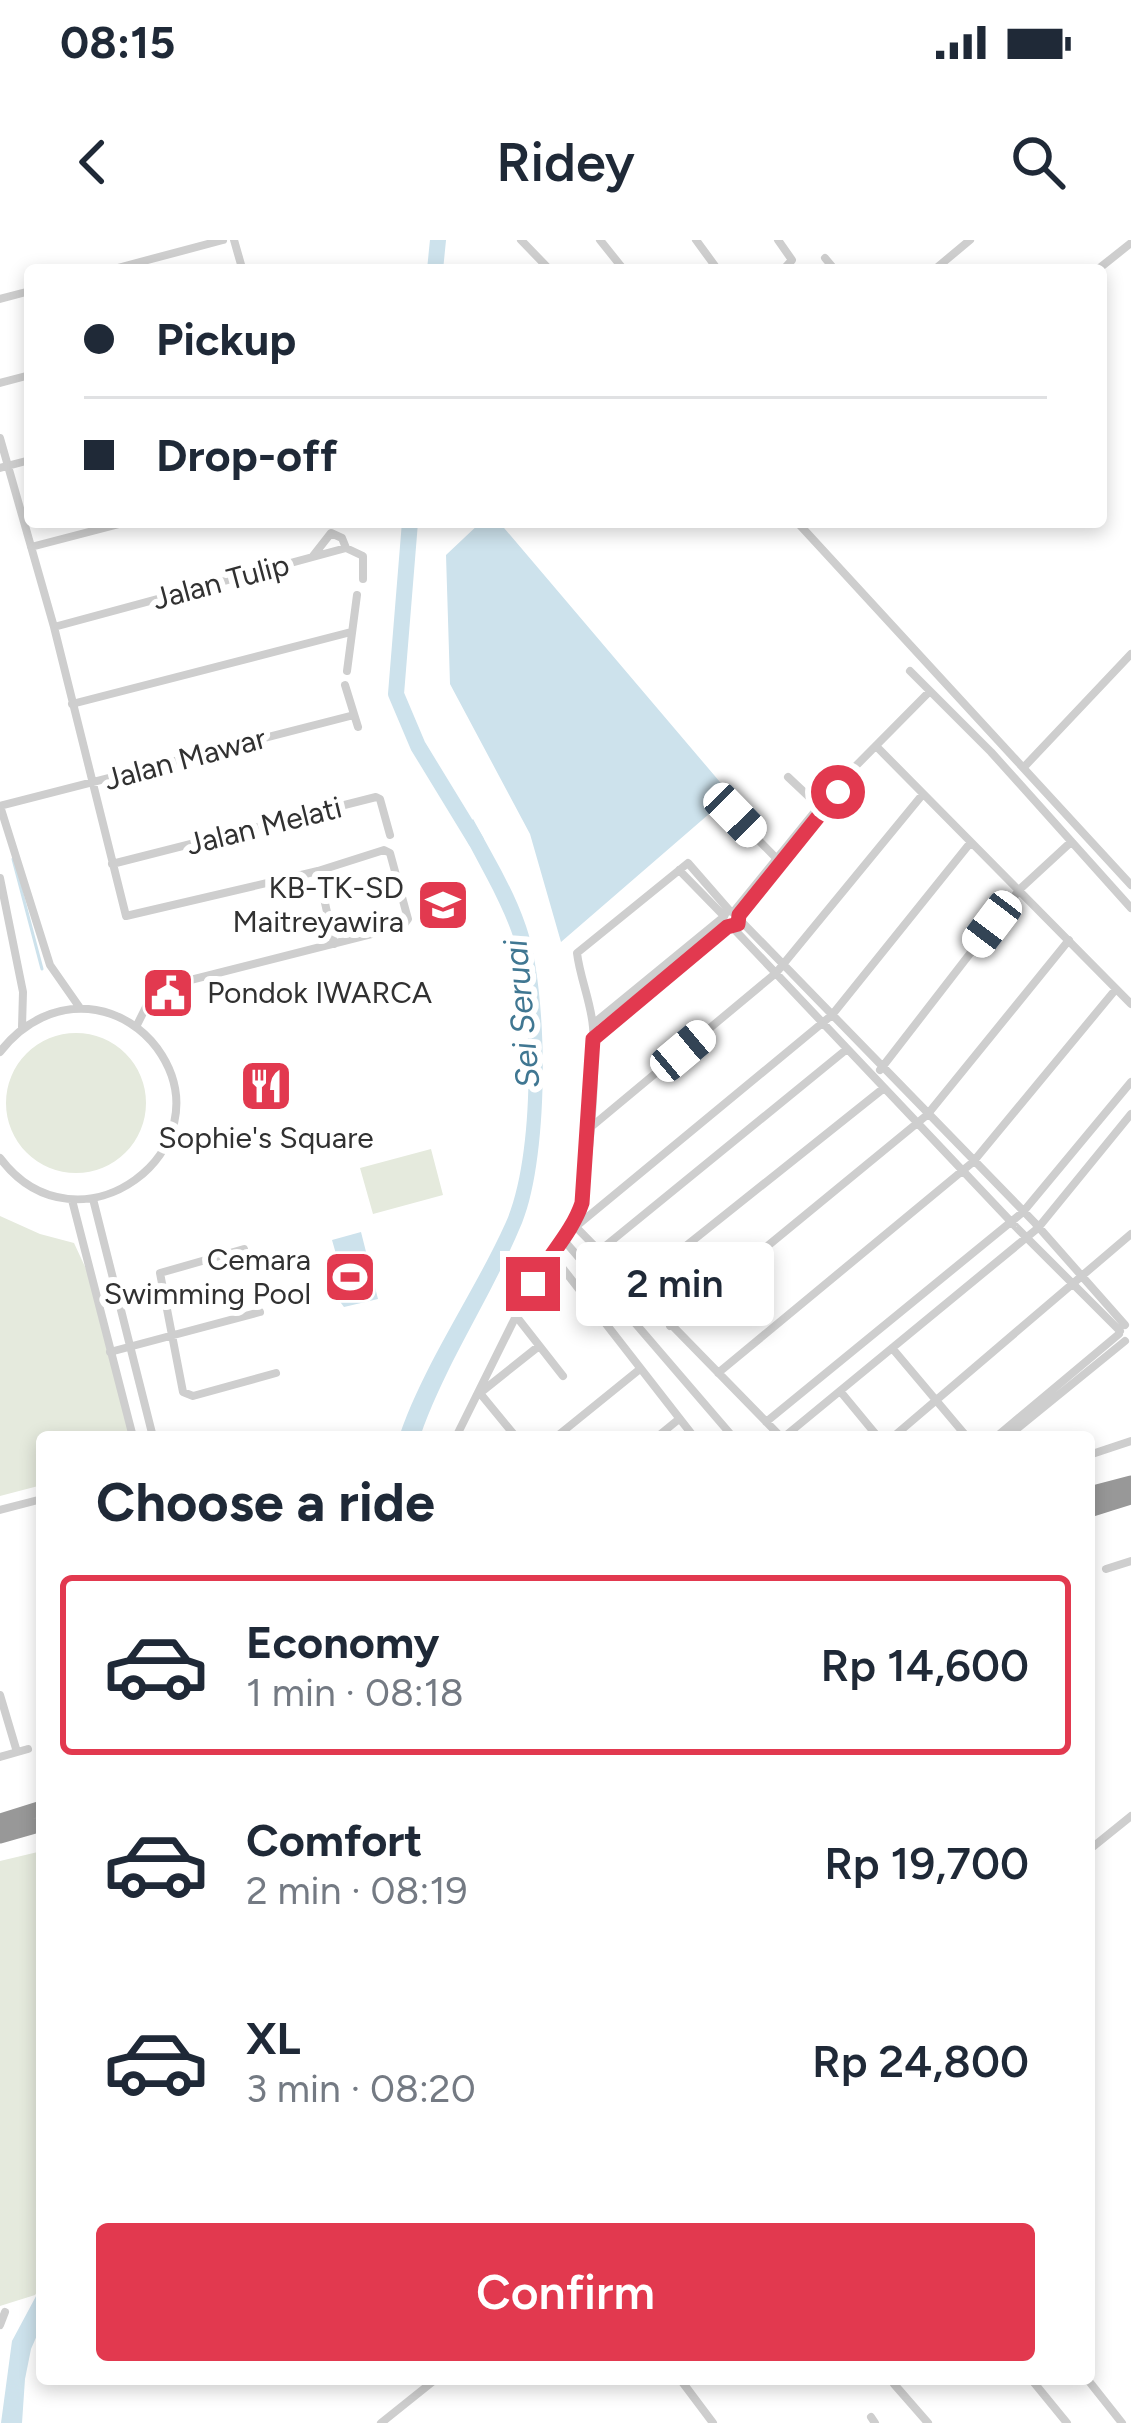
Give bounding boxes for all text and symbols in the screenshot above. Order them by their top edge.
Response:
text: 08:15 [60,15,175,69]
icon: back [60,129,126,195]
icon: search [1005,129,1071,195]
text: Ridey [496,130,635,195]
text: Pickup [156,312,296,366]
text: Drop-off [156,428,338,482]
street label: Jalan Tulip [148,546,293,618]
street label: Jalan Mawar [100,719,270,798]
route start [811,765,865,819]
car [697,777,773,853]
street label: Jalan Melati [182,788,345,863]
place label: KB-TK-SD Maitreyawira [232,869,404,940]
school or university icon: KB-TK-SD Maitreyawira [415,877,471,933]
car [956,884,1028,964]
water label: Sei Seruai [496,938,547,1090]
public building icon: Pondok IWARCA [140,965,196,1021]
place label: Pondok IWARCA [207,974,433,1011]
car [644,1014,722,1088]
restaurant icon: Sophie's Square [238,1058,294,1114]
place label: Sophie's Square [158,1119,374,1156]
place label: Cemara Swimming Pool [104,1241,311,1312]
callout: 2 min [575,1242,773,1326]
sports icon: Cemara Swimming Pool [322,1249,378,1305]
route end [506,1257,560,1311]
text: 2 min [626,1260,724,1307]
text: Choose a ride [96,1470,435,1535]
icon: car [102,1611,210,1719]
text: Economy [246,1615,439,1669]
text: Rp 14,600 [821,1638,1029,1692]
text: 1 min · 08:18 [246,1669,464,1716]
icon: car [102,1809,210,1917]
text: Comfort [246,1813,422,1867]
text: Rp 19,700 [824,1836,1029,1890]
text: 2 min · 08:19 [246,1867,468,1914]
icon: car [102,2007,210,2115]
text: XL [246,2011,301,2065]
text: Rp 24,800 [812,2034,1029,2088]
text: 3 min · 08:20 [246,2065,476,2112]
button: Confirm [96,2223,1035,2361]

